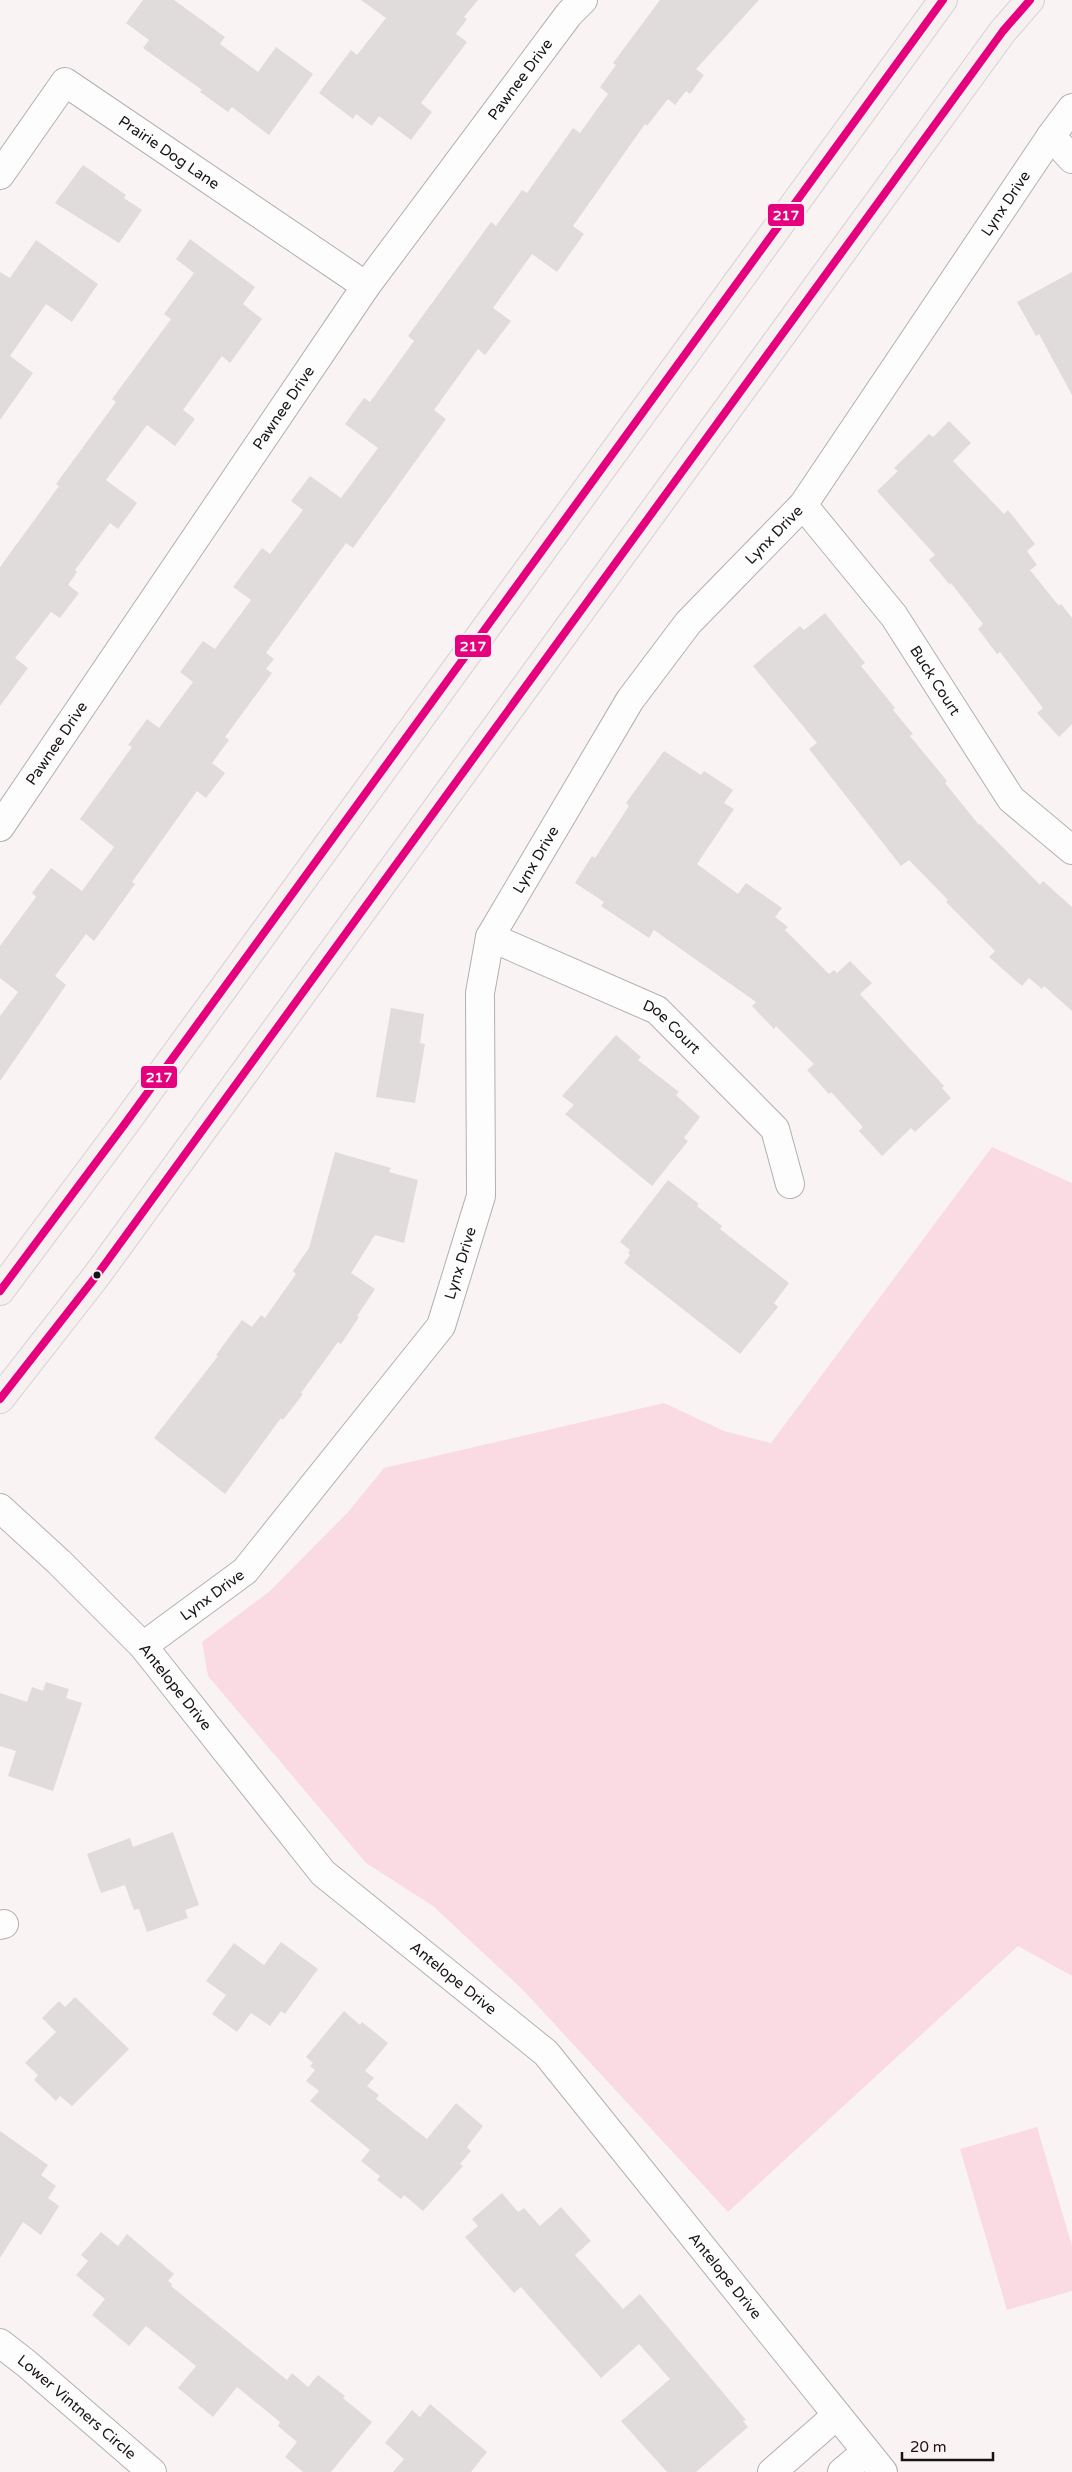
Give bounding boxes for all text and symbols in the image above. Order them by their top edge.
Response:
street label: Pawnee Drive [484,35,556,124]
street label: Prairie Dog Lane [115,112,223,193]
street label: Lynx Drive [977,167,1034,240]
line badge: 217 [767,203,805,227]
text: 217 [773,207,799,224]
street label: Pawnee Drive [249,363,318,453]
street label: Lynx Drive [741,502,806,568]
line badge: 217 [454,634,492,658]
text: 217 [460,638,486,655]
street label: Buck Court [906,642,964,719]
street label: Pawnee Drive [22,698,91,789]
street label: Lynx Drive [509,823,562,897]
street label: Doe Court [640,996,704,1058]
line badge: 217 [140,1065,178,1089]
text: 217 [146,1069,172,1086]
street label: Lynx Drive [441,1225,480,1302]
unlabelled marker [92,1270,102,1280]
street label: Lynx Drive [177,1566,248,1624]
street label: Antelope Drive [135,1640,215,1734]
street label: Antelope Drive [406,1938,500,2019]
street label: Antelope Drive [685,2229,765,2323]
street label: Lower Vintners Circle [14,2351,140,2463]
scale bar [902,2430,993,2462]
text: 20 m [910,2438,947,2456]

